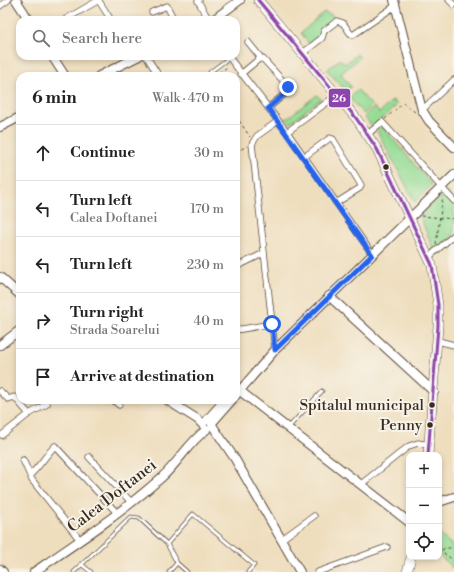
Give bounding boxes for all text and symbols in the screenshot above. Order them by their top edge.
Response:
search box [16,16,240,60]
icon: search [30,27,52,49]
text: Search here [62,29,142,48]
route end [279,78,297,96]
text: 6 min [32,87,77,109]
line badge: 26 [328,88,351,108]
text: Walk · 470 m [152,90,224,106]
text: 26 [332,92,346,106]
icon: ahead [32,142,54,164]
text: Continue [70,143,135,162]
text: 30 m [194,145,224,161]
unlabelled marker [381,162,391,172]
text: Turn left [70,191,132,210]
icon: left [32,198,54,220]
text: 170 m [190,201,224,217]
text: Calea Doftanei [70,210,158,226]
icon: left [32,254,54,276]
text: Turn left [70,255,132,274]
text: 230 m [187,257,224,273]
text: Turn right [70,303,144,322]
icon: right [32,310,54,332]
text: 40 m [194,313,224,329]
route start [263,315,281,333]
text: Strada Soarelui [70,322,160,338]
icon: arrive [32,366,54,388]
text: Arrive at destination [70,367,214,386]
place label: Spitalul municipal [299,396,425,415]
marker: Spitalul municipal [427,400,437,410]
place label: Penny [380,416,423,435]
marker: Penny [425,420,435,430]
map controls [406,452,442,560]
button: + [406,452,442,488]
street label: Calea Doftanei [63,455,161,537]
button: − [406,488,442,524]
button: locate [406,524,442,560]

